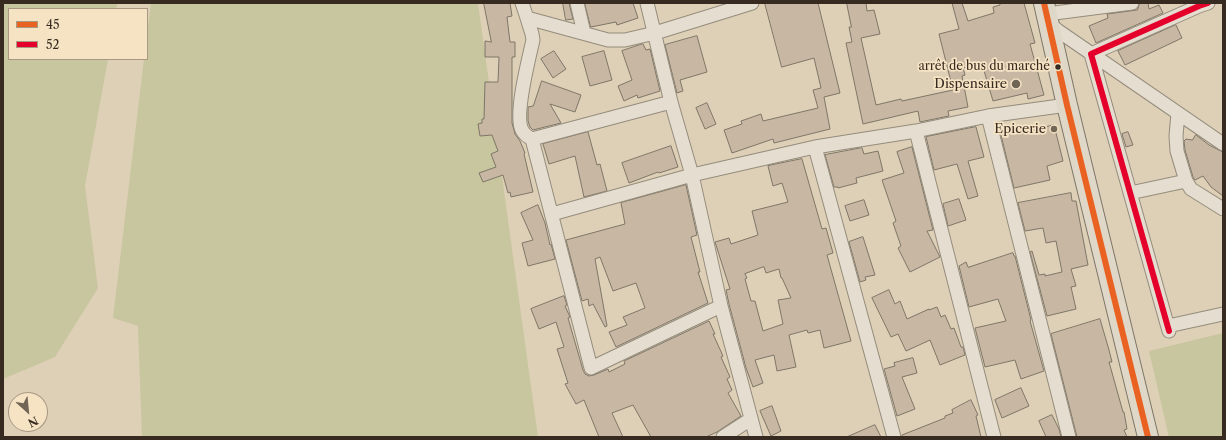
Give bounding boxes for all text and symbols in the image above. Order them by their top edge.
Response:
legend [8,8,148,60]
text: 45 [46,17,59,32]
text: 52 [46,37,59,52]
place label: arrêt de bus du marché [918,60,1050,74]
marker: arrêt de bus du marché [1053,62,1063,72]
place label: Dispensaire [934,76,1007,92]
marker: Dispensaire [1010,78,1022,90]
place label: Epicerie [994,121,1046,137]
marker: Epicerie [1049,124,1059,134]
north arrow [8,392,48,432]
text: N [26,413,40,430]

